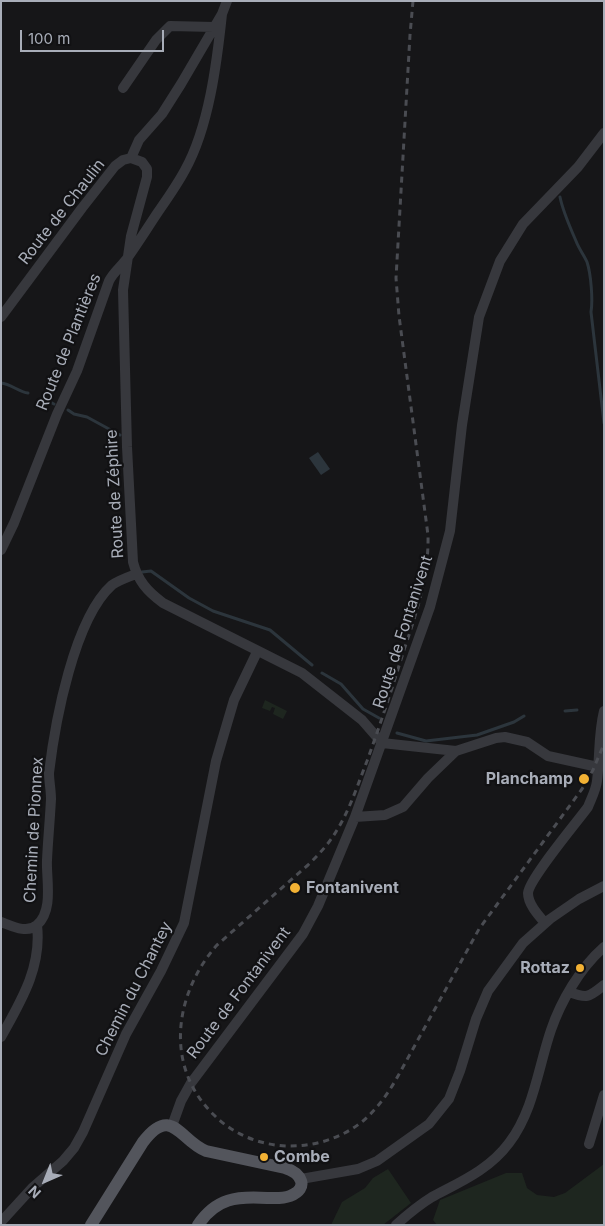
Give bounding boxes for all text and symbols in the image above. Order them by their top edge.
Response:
scale bar [22,20,166,52]
text: 100 m [28,29,70,48]
street label: Route de Chaulin [15,155,109,269]
street label: Route de Plantières [33,271,105,413]
street label: Route de Zéphire [102,429,128,559]
street label: Route de Fontanivent [369,553,437,711]
street label: Chemin de Pionnex [21,756,47,904]
place label: Planchamp [486,769,573,789]
marker: Planchamp [577,772,591,786]
place label: Fontanivent [306,878,399,898]
marker: Fontanivent [288,881,302,895]
street label: Chemin du Chantey [92,918,176,1060]
street label: Route de Fontanivent [183,923,295,1063]
place label: Rottaz [520,958,570,978]
marker: Rottaz [574,962,586,974]
place label: Combe [274,1147,330,1167]
marker: Combe [258,1151,270,1163]
north arrow [20,1156,70,1206]
text: N [24,1182,44,1202]

